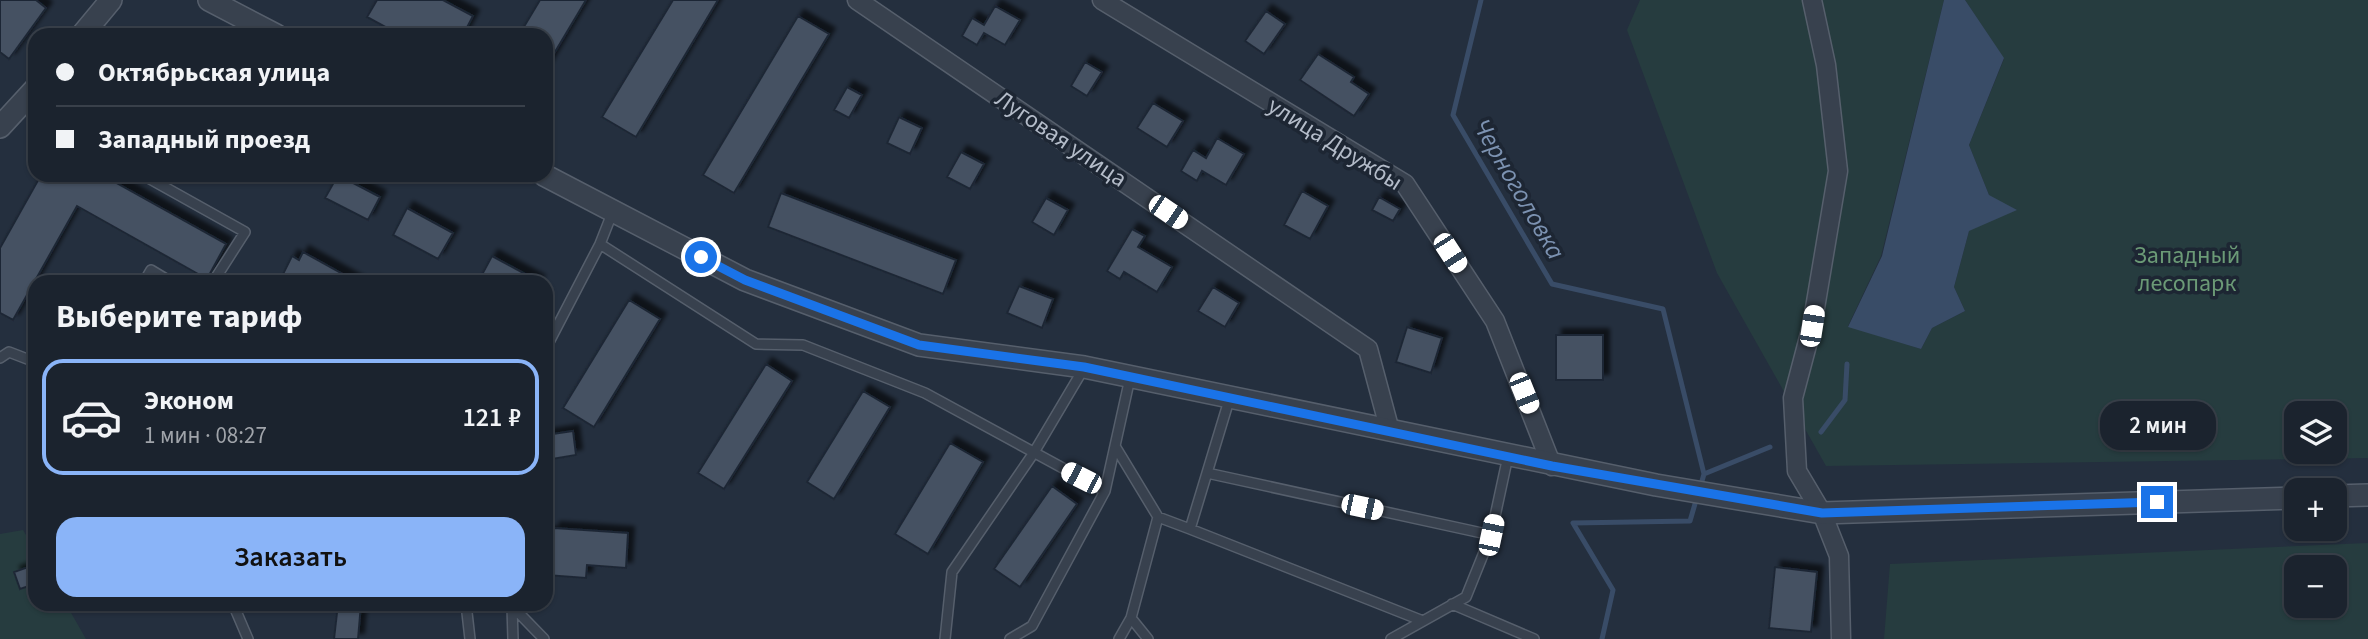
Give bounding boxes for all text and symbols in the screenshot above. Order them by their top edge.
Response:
text: Октябрьская улица [98,54,330,91]
street label: Луговая улица [988,82,1134,196]
street label: улица Дружбы [1261,89,1409,199]
water label: Черноголовка [1464,112,1574,266]
text: Западный проезд [98,121,310,158]
car [1145,192,1192,232]
car [1430,230,1471,276]
park label: Западный лесопарк [2134,238,2240,301]
route start [685,241,717,273]
text: Выберите тариф [56,294,303,340]
car [1799,304,1826,348]
car [1507,370,1542,416]
text: Эконом [144,382,234,419]
icon: car [60,386,123,449]
text: 121 ₽ [462,399,521,436]
callout: 2 мин [2099,400,2215,449]
map controls [2284,401,2347,618]
button: layers [2284,401,2347,464]
text: 2 мин [2129,409,2187,442]
text: 1 мин · 08:27 [144,419,267,452]
car [1058,459,1105,497]
button: + [2284,478,2347,541]
route end [2141,486,2173,518]
car [1340,492,1385,522]
car [1477,512,1506,558]
button: Заказать [56,517,525,597]
button: − [2284,555,2347,618]

